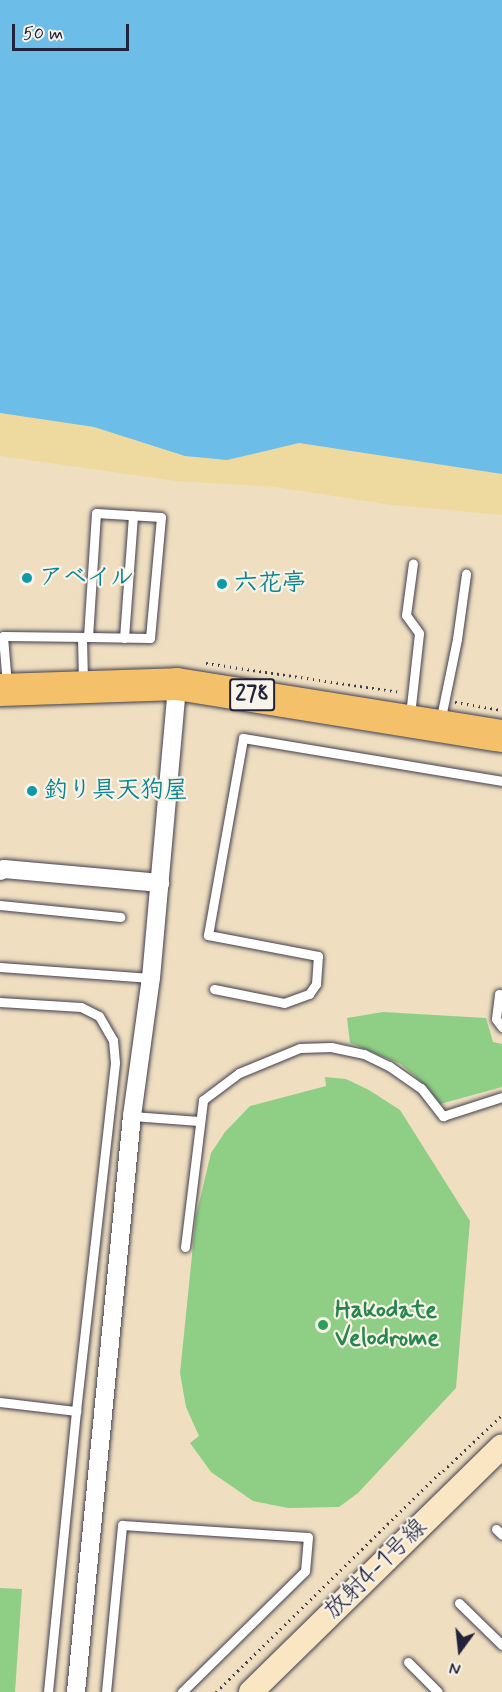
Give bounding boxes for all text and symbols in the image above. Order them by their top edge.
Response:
scale bar [15,12,132,50]
text: 50 m [23,22,63,46]
place label: アベイル [39,564,135,592]
place label: 六花亭 [234,570,306,598]
marker: アベイル [20,571,34,585]
marker: 六花亭 [215,577,229,591]
road number: 278 [228,676,276,714]
place label: 釣り具天狗屋 [44,777,188,805]
marker: 釣り具天狗屋 [25,784,39,798]
place label: Hakodate Velodrome [335,1297,439,1353]
marker: Hakodate Velodrome [316,1318,330,1332]
street label: 放射4-1号線 [319,1513,433,1625]
north arrow [430,1620,490,1680]
text: N [447,1656,463,1679]

